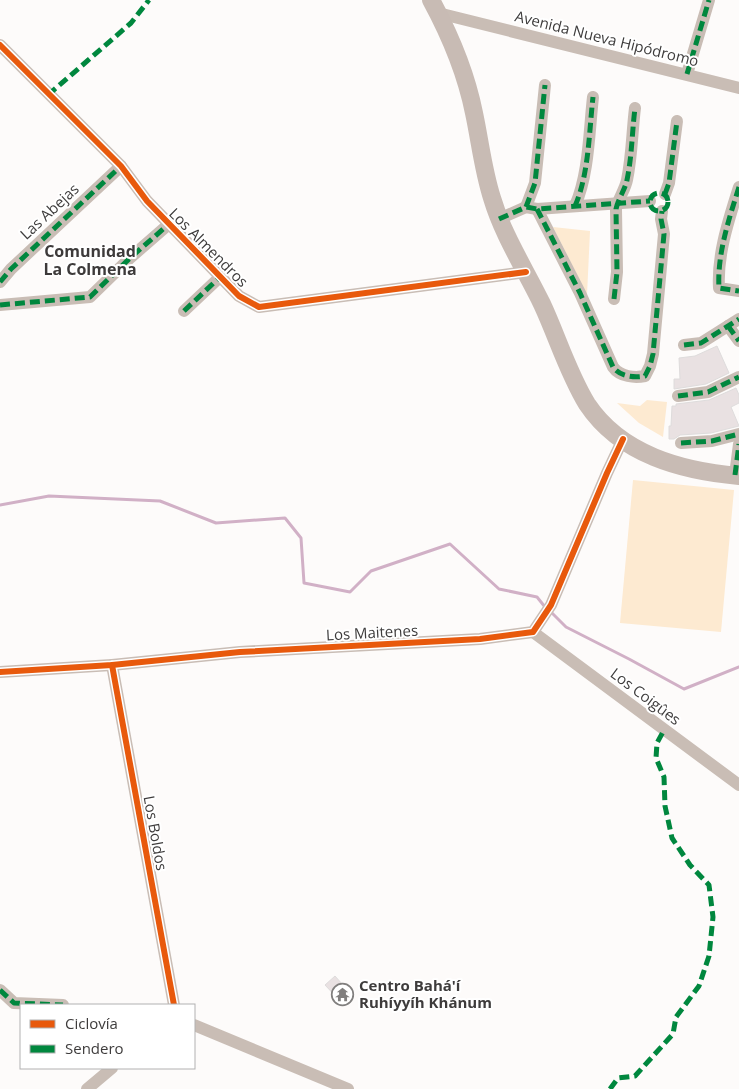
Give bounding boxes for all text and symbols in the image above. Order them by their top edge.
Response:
street label: Avenida Nueva Hipódromo [513,5,701,71]
street label: Las Abejas [15,179,83,243]
street label: Los Almendros [165,203,253,291]
district label: Comunidad La Colmena [43,240,137,280]
street label: Los Maitenes [326,620,418,644]
street label: Los Coigûes [607,663,685,729]
street label: Los Boldos [140,794,172,872]
place label: Centro Bahá'í Ruhíyyíh Khánum [359,975,492,1012]
temple icon: Centro Bahá'í Ruhíyyíh Khánum [331,982,355,1006]
legend [20,1004,195,1069]
text: Ciclovía [65,1013,118,1033]
text: Sendero [65,1038,124,1058]

